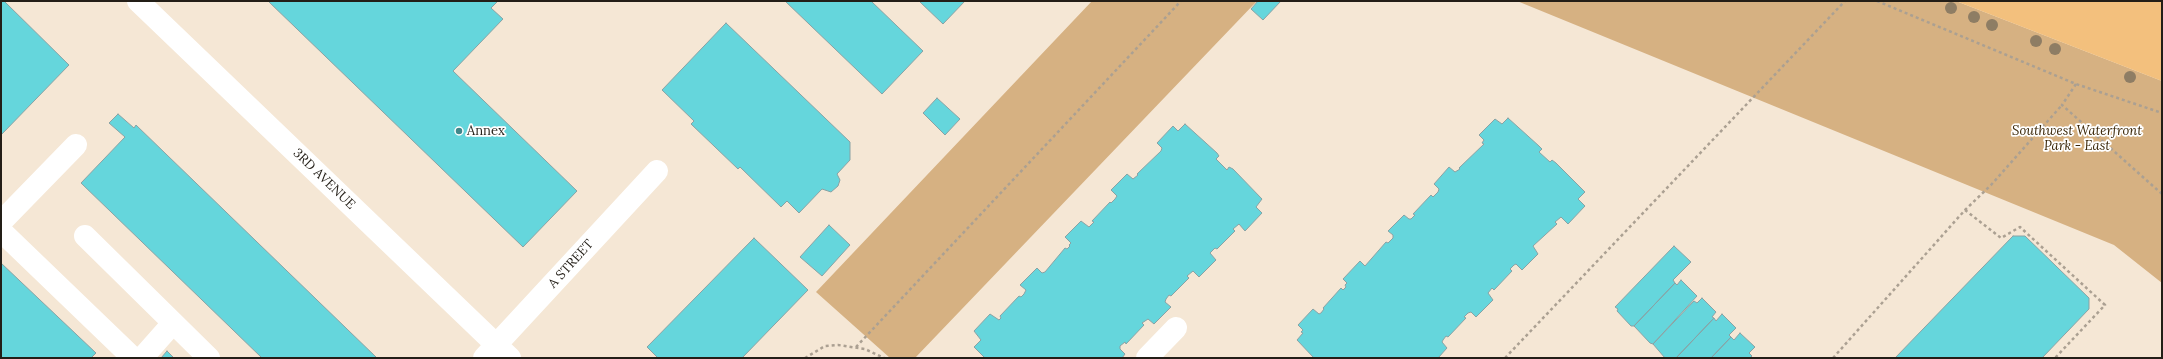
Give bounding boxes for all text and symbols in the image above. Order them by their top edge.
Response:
place label: Annex [467,123,505,139]
park label: Southwest Waterfront Park - East [2012,123,2142,154]
marker: Annex [454,126,464,136]
street label: 3RD AVENUE [290,145,358,213]
street label: A STREET [545,237,597,291]

